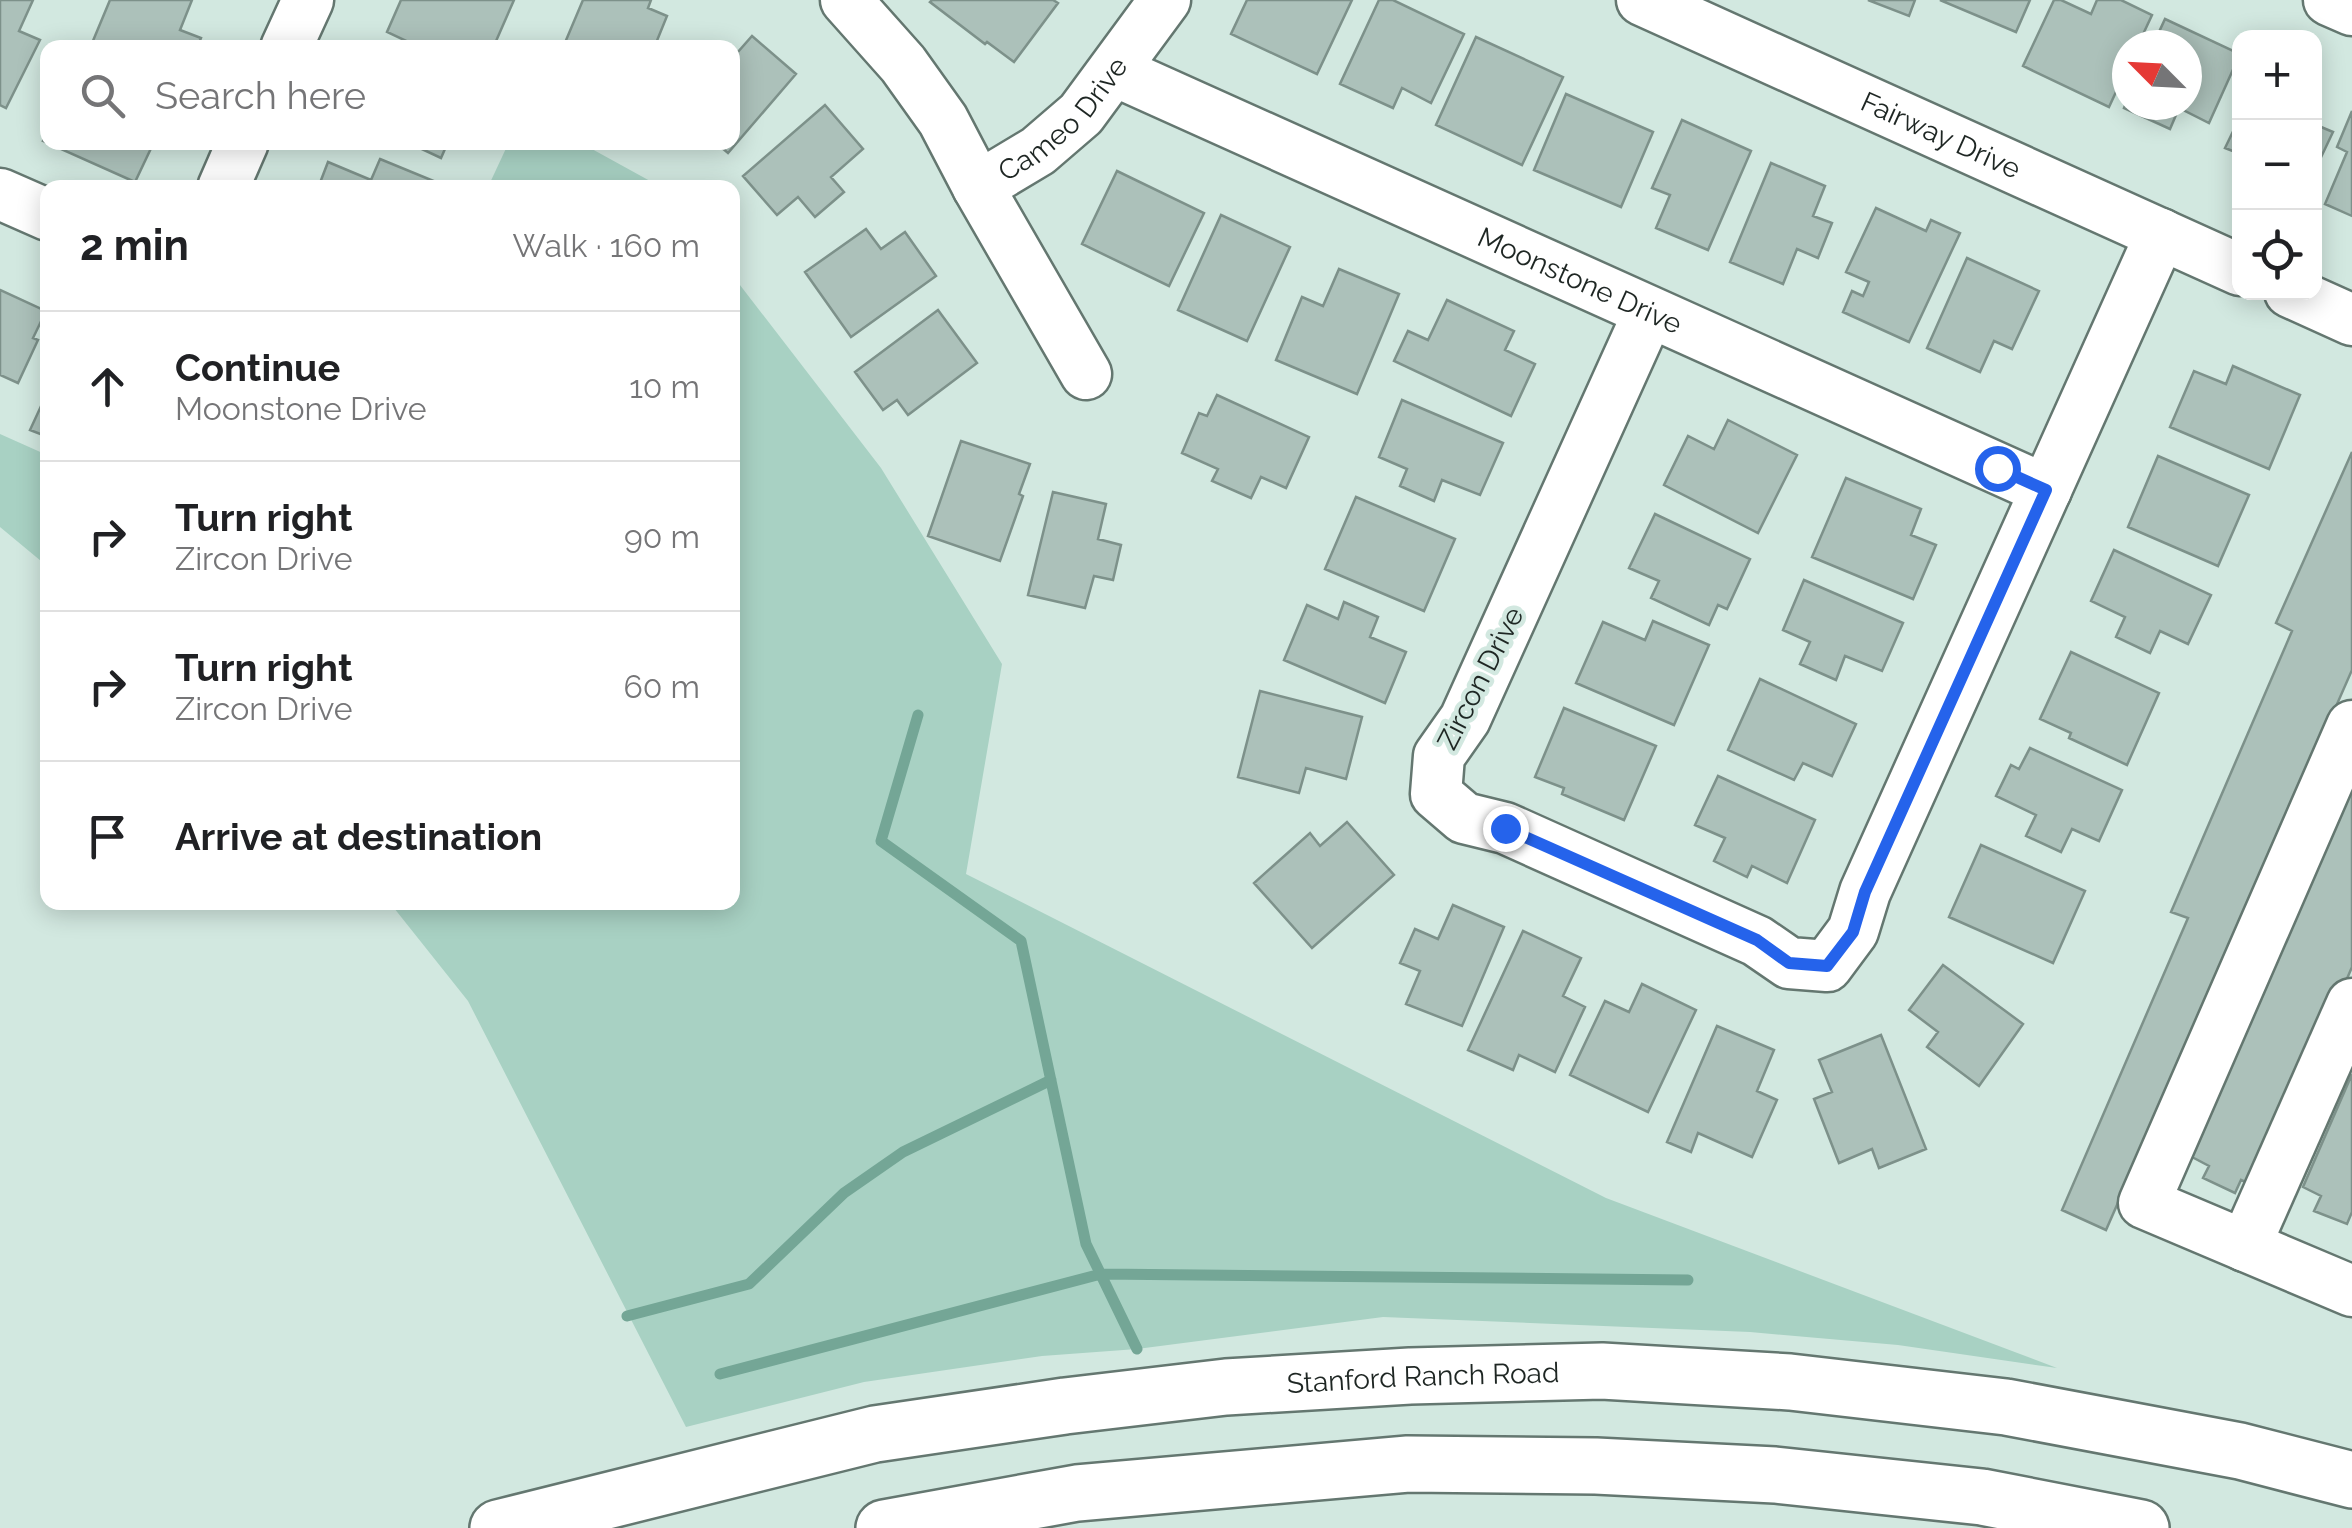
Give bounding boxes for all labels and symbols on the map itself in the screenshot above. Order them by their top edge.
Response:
north arrow [2112,30,2202,120]
street label: Cameo Drive [992,51,1134,188]
street label: Fairway Drive [1856,85,2026,186]
street label: Moonstone Drive [1473,221,1687,341]
route start [1975,446,2021,492]
street label: Zircon Drive [1430,602,1530,755]
route end [1483,806,1529,852]
street label: Stanford Ranch Road [1286,1356,1560,1400]

